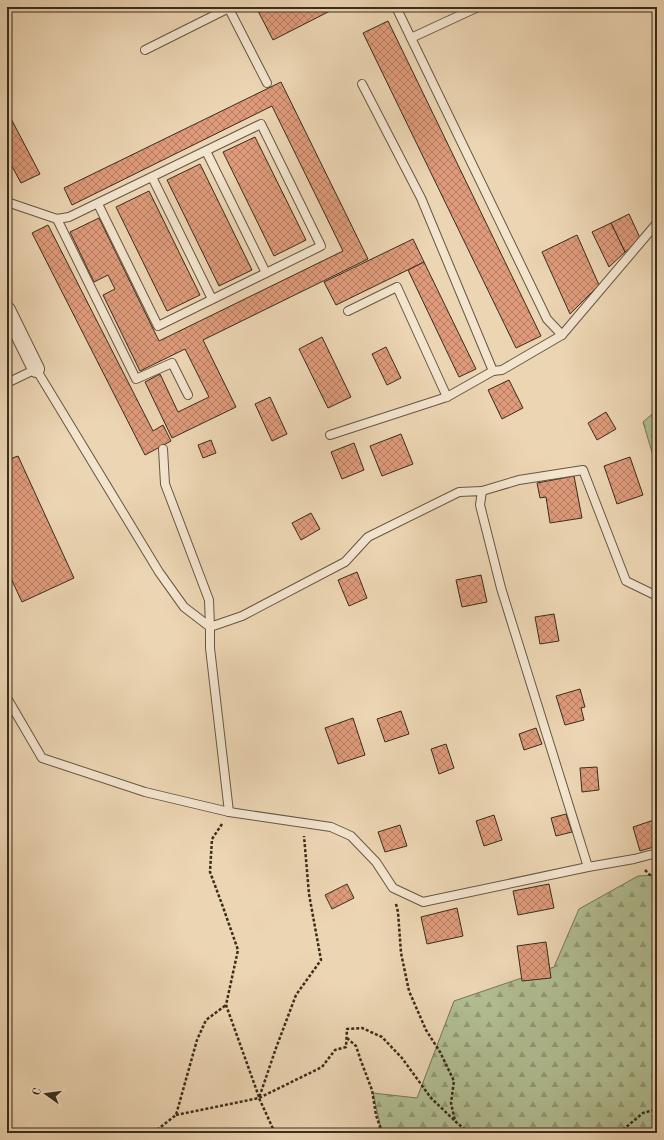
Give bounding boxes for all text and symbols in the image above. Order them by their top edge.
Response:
north arrow [26,1074,66,1114]
text: С [32,1087,44,1097]

